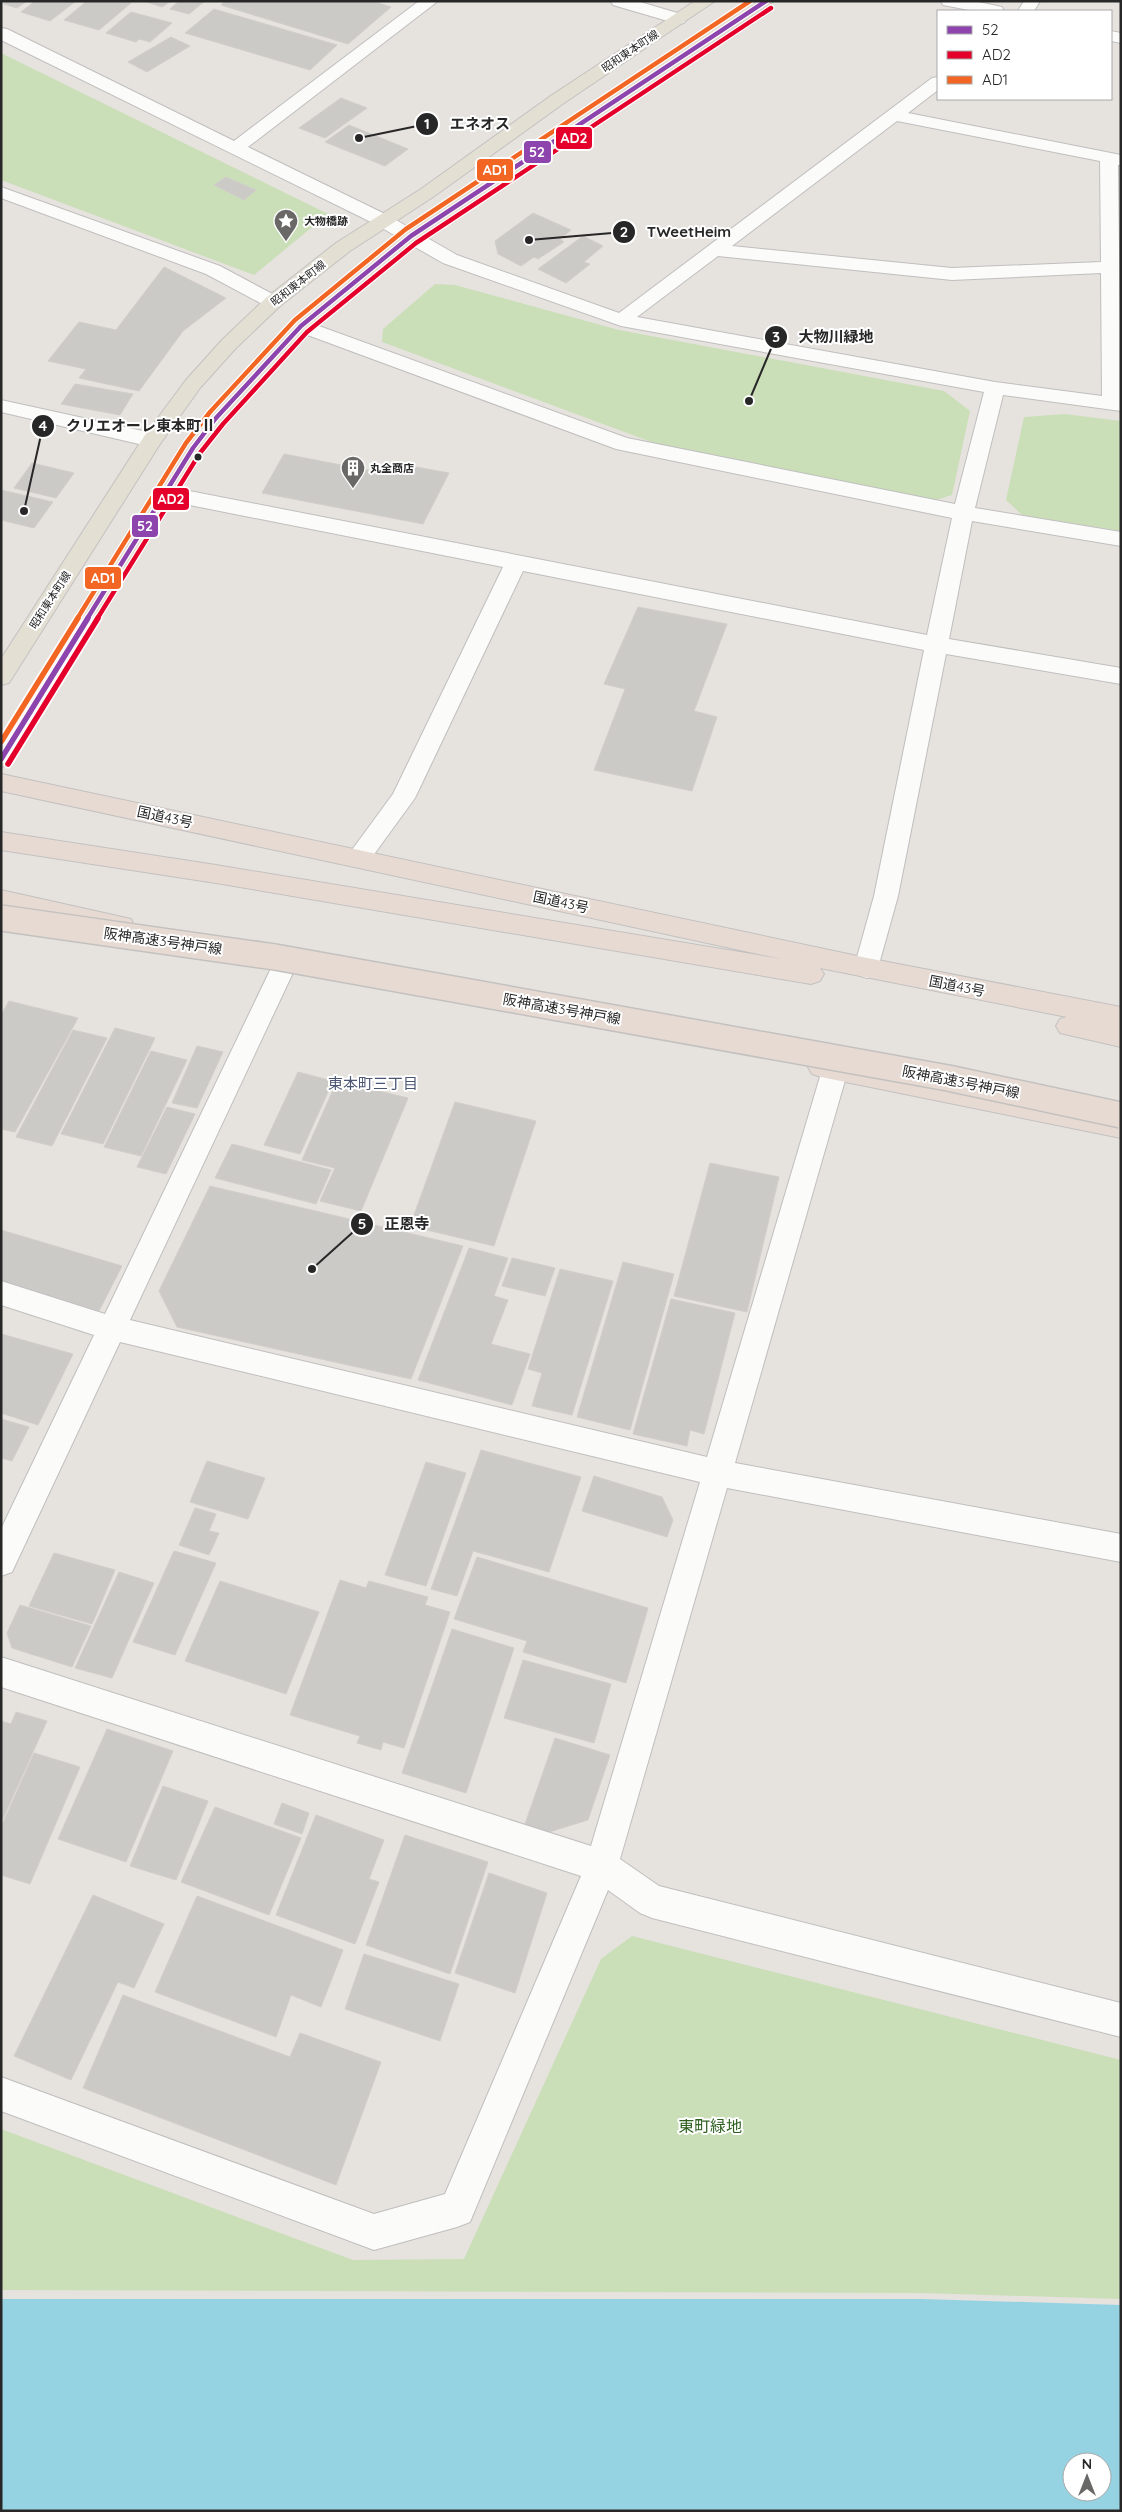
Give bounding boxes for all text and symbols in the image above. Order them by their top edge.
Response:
legend [937,10,1112,100]
text: 52 [982,20,999,39]
street label: 昭和東本町線 [599,27,661,75]
text: AD2 [982,45,1011,64]
text: AD1 [982,70,1008,89]
callout: エネオス [415,109,520,139]
text: 1 [424,114,430,133]
text: エネオス [450,114,510,133]
line badge: AD2 [555,126,593,150]
text: AD2 [561,129,587,147]
line badge: 52 [523,140,552,164]
text: 52 [529,143,545,161]
line badge: AD1 [476,158,514,182]
text: AD1 [483,161,507,179]
place icon: 大物橋跡 [273,208,299,242]
place label: 大物橋跡 [304,214,348,228]
callout: TWeetHeim [611,217,741,247]
text: 2 [620,222,628,241]
text: TWeetHeim [647,222,731,241]
street label: 昭和東本町線 [268,257,328,309]
callout: 大物川緑地 [763,322,883,352]
text: 3 [772,327,780,346]
text: 大物川緑地 [798,327,874,346]
callout: クリエオーレ東本町Ⅱ [31,411,226,441]
text: 4 [39,416,48,435]
text: クリエオーレ東本町Ⅱ [66,416,216,435]
unlabelled marker [193,452,203,462]
building icon: 丸全商店 [340,455,366,489]
place label: 丸全商店 [370,461,414,475]
line badge: AD2 [152,487,190,511]
text: AD2 [158,490,184,508]
line badge: 52 [131,514,159,538]
text: 52 [137,517,153,535]
line badge: AD1 [84,566,122,590]
street label: 昭和東本町線 [26,569,74,631]
text: AD1 [91,569,115,587]
street label: 国道43号 [135,802,195,832]
street label: 国道43号 [531,887,591,917]
street label: 阪神高速3号神戸線 [103,924,223,958]
street label: 国道43号 [927,972,987,1000]
street label: 阪神高速3号神戸線 [502,990,622,1028]
street label: 阪神高速3号神戸線 [901,1062,1021,1102]
district label: 東本町三丁目 [328,1074,418,1093]
callout: 正恩寺 [350,1209,440,1239]
text: 5 [358,1214,366,1233]
text: 正恩寺 [384,1214,430,1233]
park label: 東町緑地 [678,2116,742,2136]
north arrow [1062,2452,1112,2502]
text: N [1082,2455,1092,2473]

